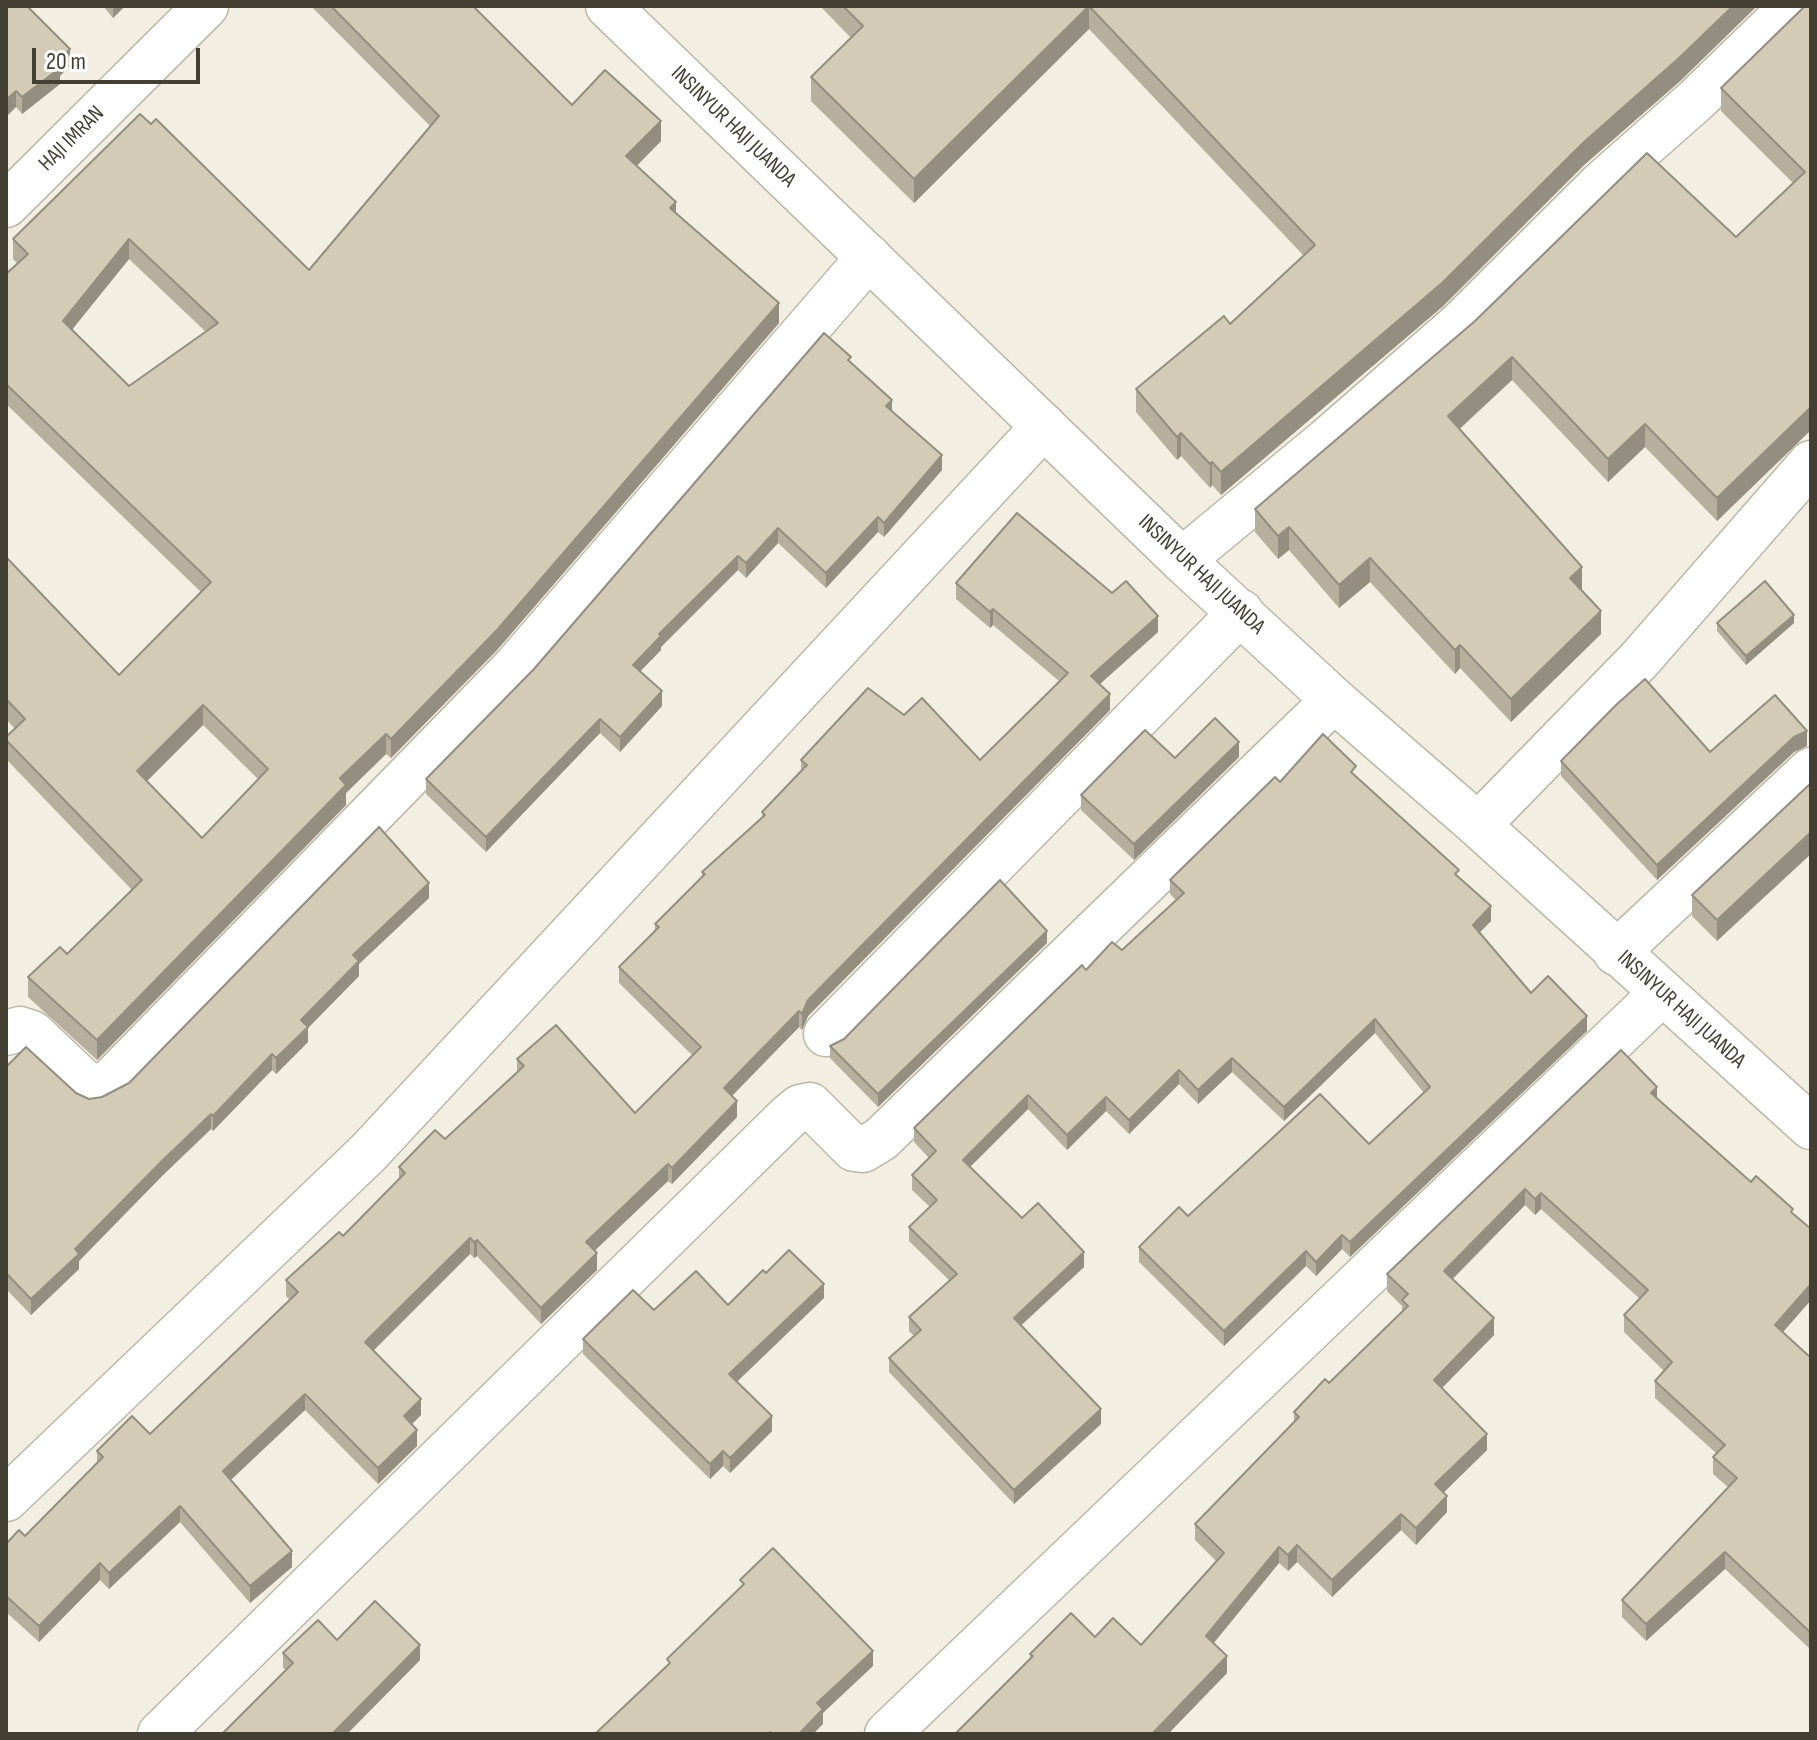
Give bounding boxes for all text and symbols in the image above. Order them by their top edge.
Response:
scale bar [36,32,204,82]
text: 20 m [46,47,86,76]
street label: INSINYUR HAJI JUANDA [665,61,801,193]
street label: HAJI IMRAN [34,101,110,177]
street label: INSINYUR HAJI JUANDA [1132,510,1270,640]
street label: INSINYUR HAJI JUANDA [1611,945,1751,1075]

